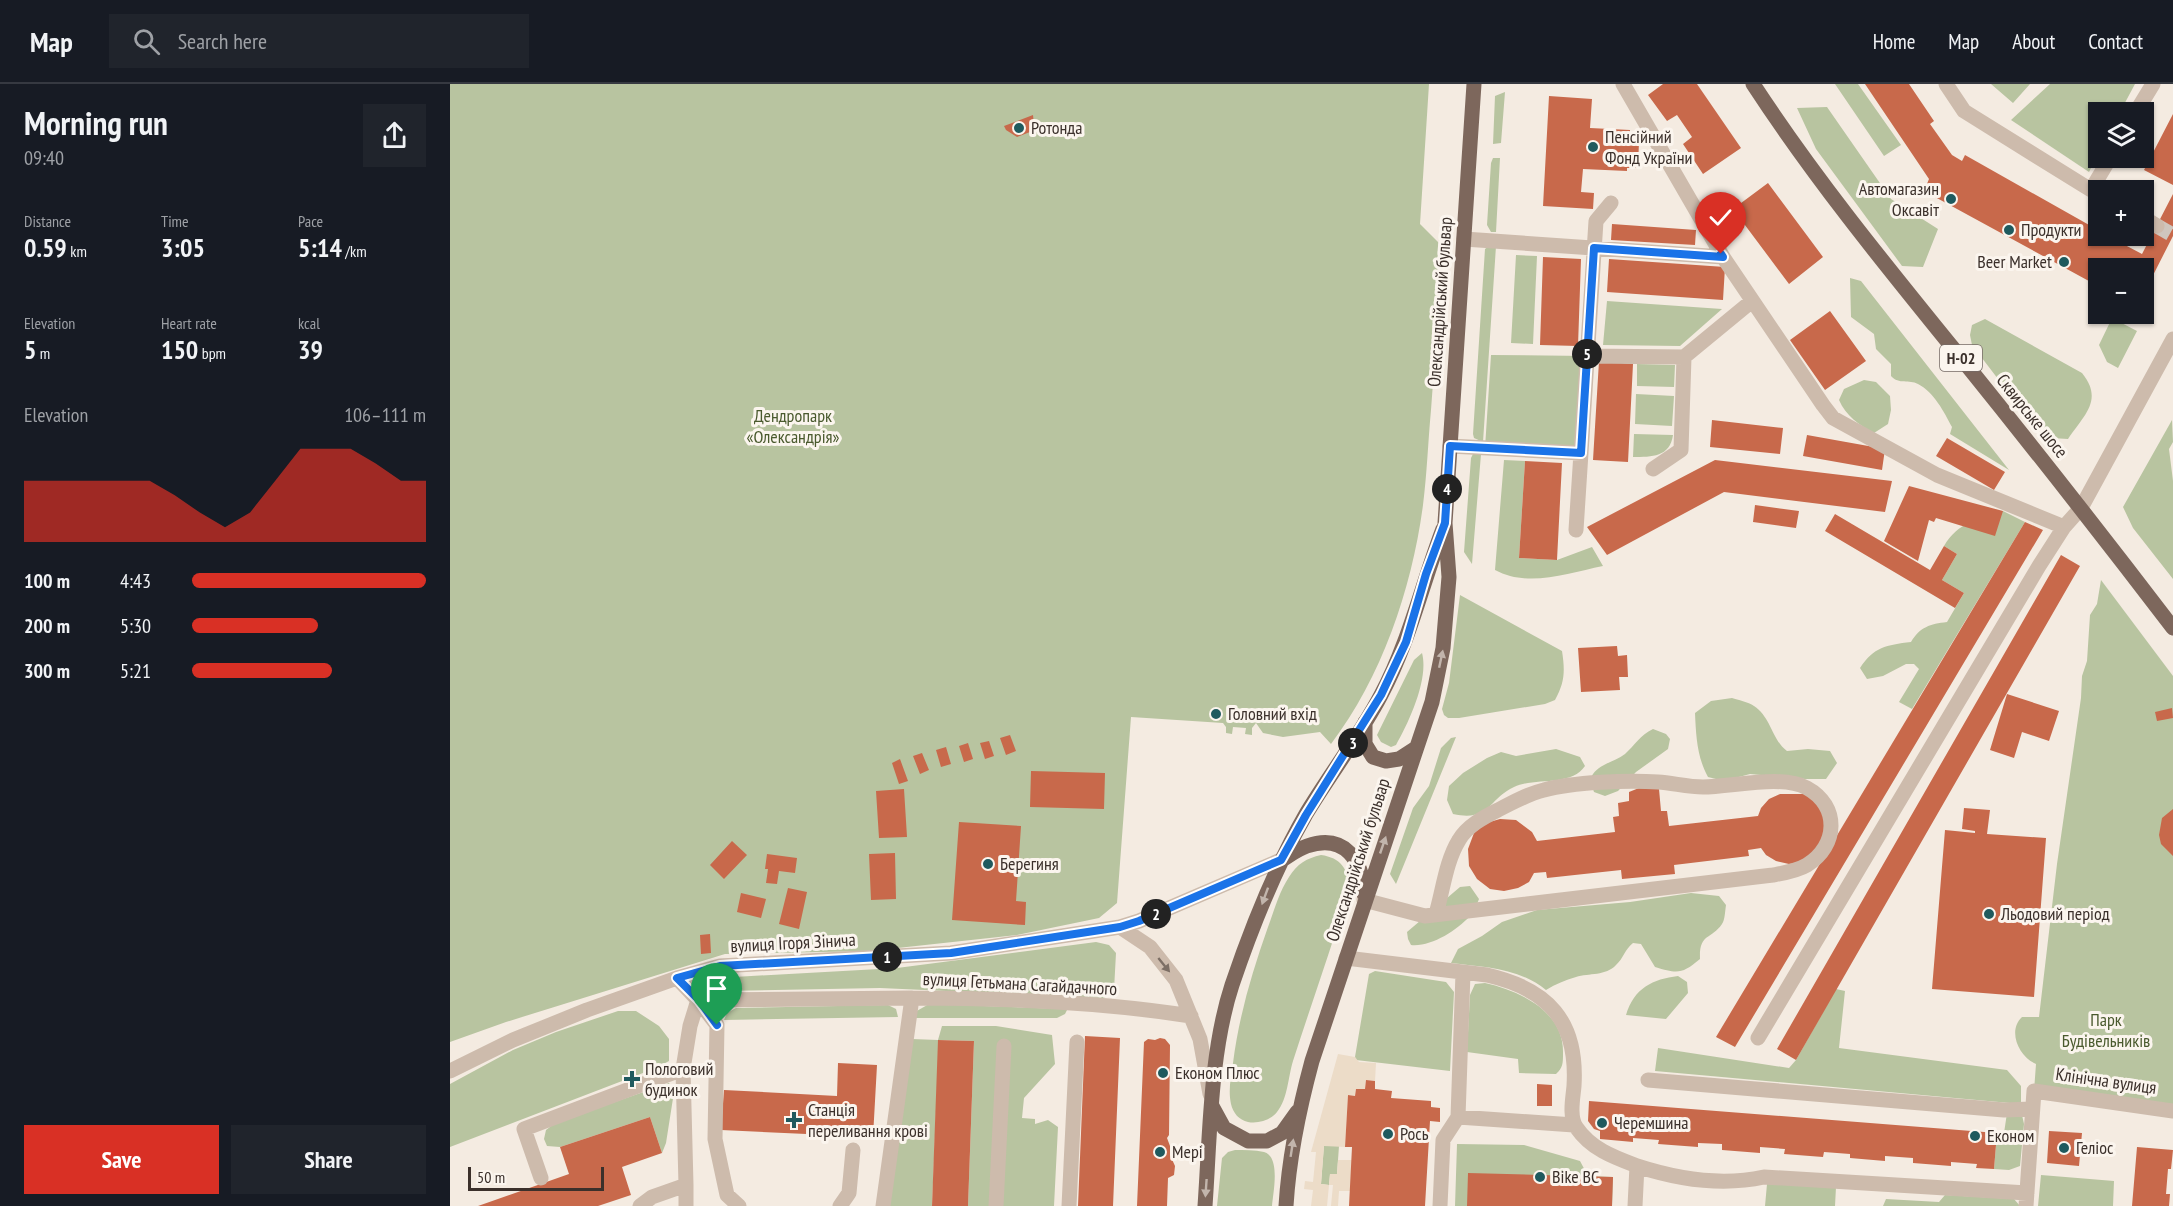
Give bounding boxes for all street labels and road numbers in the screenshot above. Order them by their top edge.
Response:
street label: Олександрійський бульвар [1422,216,1457,388]
road number: Н-02 [1940,345,1982,371]
street label: Сквирське шосе [1992,369,2073,462]
street label: Олександрійський бульвар [1320,775,1395,944]
street label: вулиця Ігоря Зінича [730,928,856,957]
street label: вулиця Гетьмана Сагайдачного [922,967,1118,1000]
street label: Клінічна вулиця [2054,1062,2158,1099]

